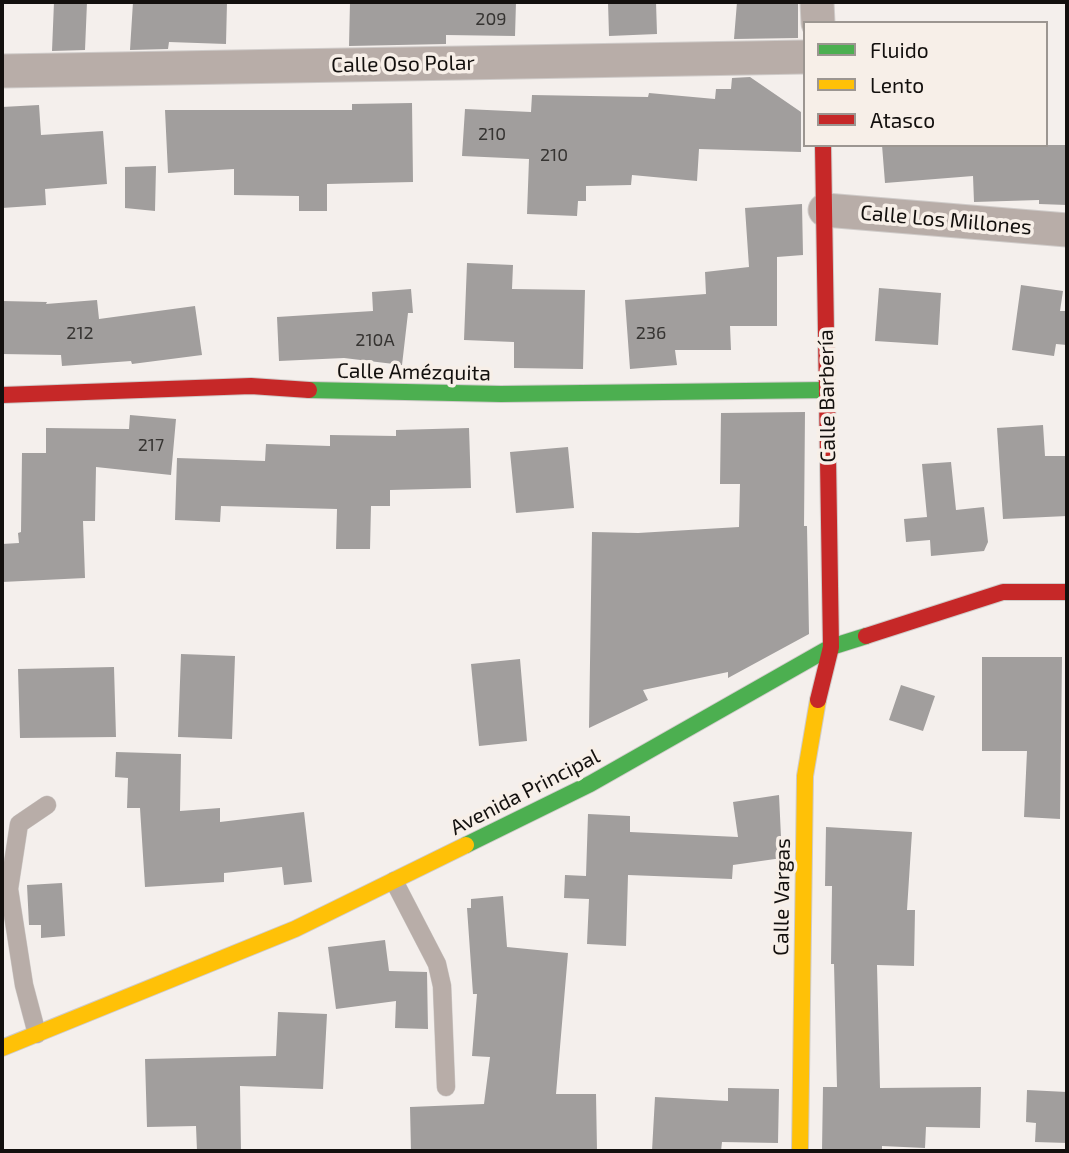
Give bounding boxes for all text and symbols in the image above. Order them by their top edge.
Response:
house number: 209 [475,8,507,30]
legend [803,21,1048,147]
text: Fluido [870,37,929,62]
street label: Calle Oso Polar [331,50,475,78]
text: Lento [870,72,924,97]
text: Atasco [870,107,935,132]
house number: 210 [478,123,506,145]
house number: 210 [540,144,568,166]
street label: Calle Los Millones [859,200,1033,240]
house number: 212 [66,322,94,344]
house number: 236 [636,322,666,344]
house number: 210A [355,329,395,351]
street label: Calle Barbería [813,329,841,463]
street label: Calle Amézquita [337,358,491,386]
house number: 217 [138,434,164,456]
street label: Avenida Principal [446,743,604,841]
street label: Calle Vargas [768,838,796,956]

